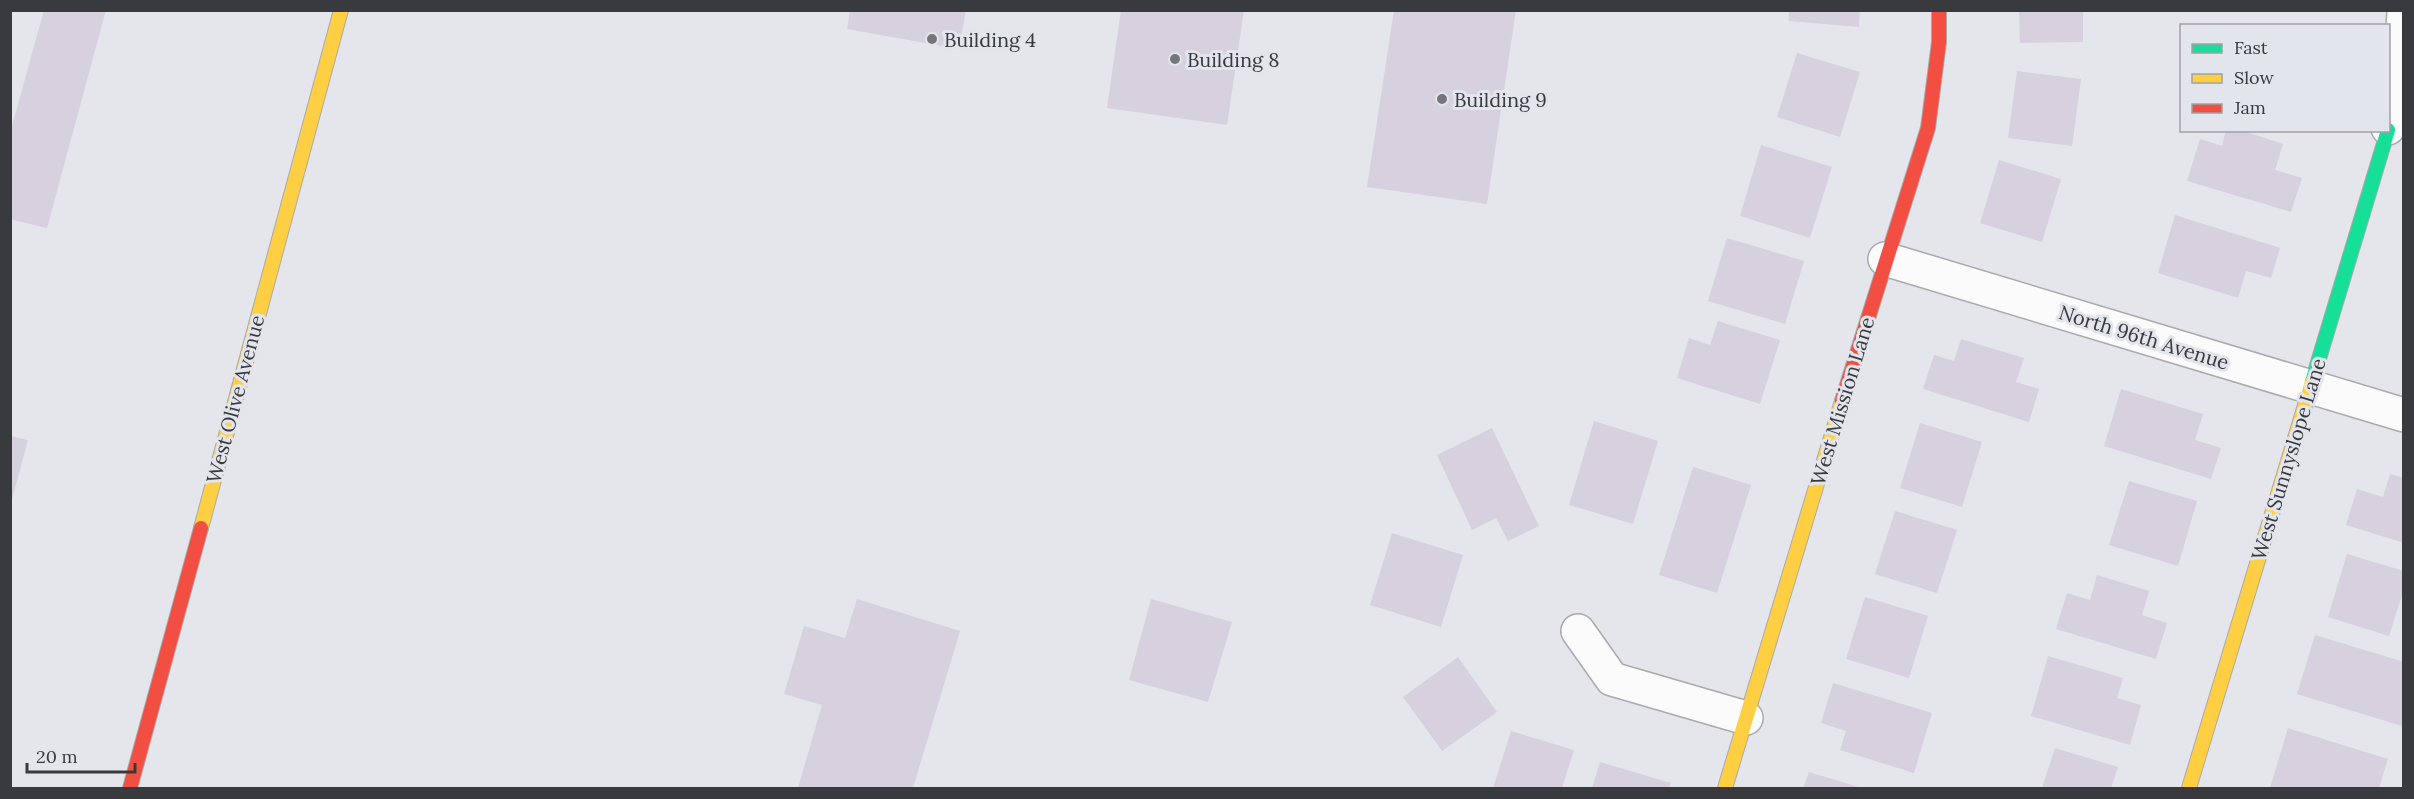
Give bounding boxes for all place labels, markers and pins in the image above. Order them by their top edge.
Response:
place label: Building 4 [944,27,1036,52]
marker: Building 4 [925,32,939,46]
place label: Building 8 [1187,47,1280,72]
marker: Building 8 [1168,52,1182,66]
place label: Building 9 [1454,87,1547,112]
marker: Building 9 [1435,92,1449,106]

